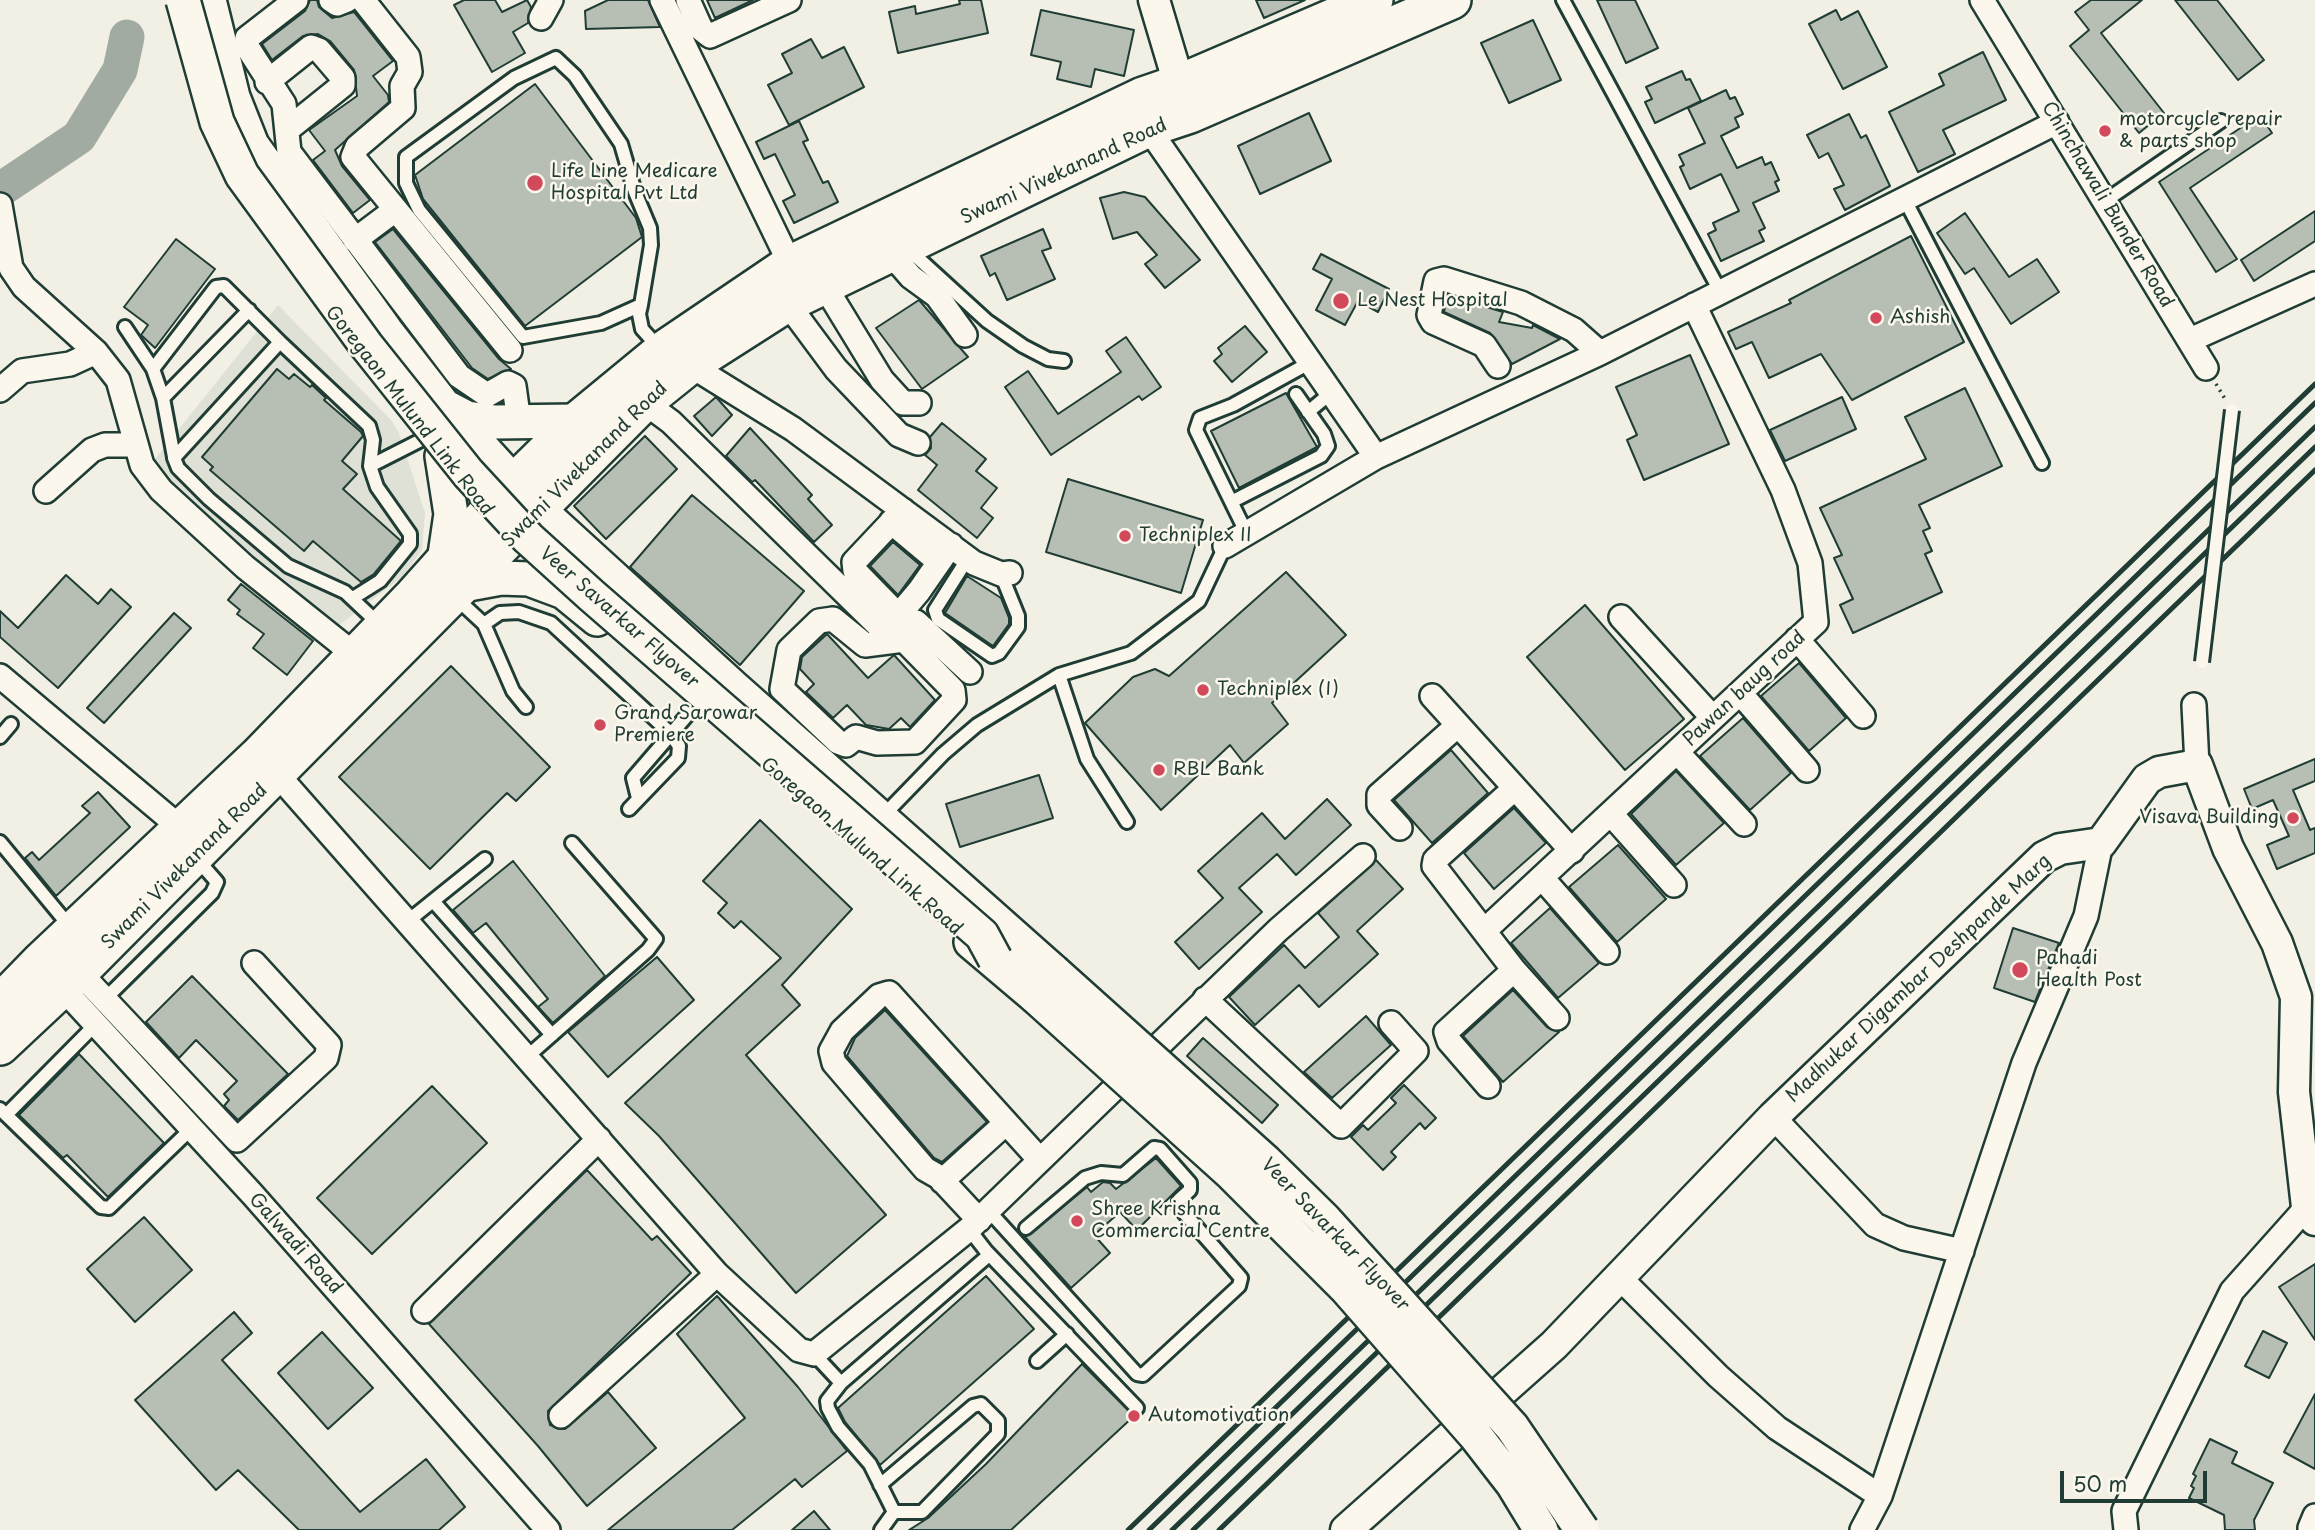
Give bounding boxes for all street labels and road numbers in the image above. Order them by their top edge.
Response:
street label: Chinchawali Bunder Road [2036,98,2178,312]
street label: Swami Vivekanand Road [957,114,1171,230]
street label: Goregaon Mulund Link Road [320,302,498,520]
street label: Swami Vivekanand Road [497,377,673,553]
street label: Veer Savarkar Flyover [535,543,703,693]
street label: Pawan baug road [1679,626,1811,752]
street label: Goregaon Mulund Link Road [755,753,967,941]
street label: Swami Vivekanand Road [97,779,273,955]
street label: Madhukar Digambar Deshpande Marg [1782,850,2056,1108]
street label: Veer Savarkar Flyover [1256,1154,1414,1316]
street label: Galwadi Road [244,1189,346,1299]

